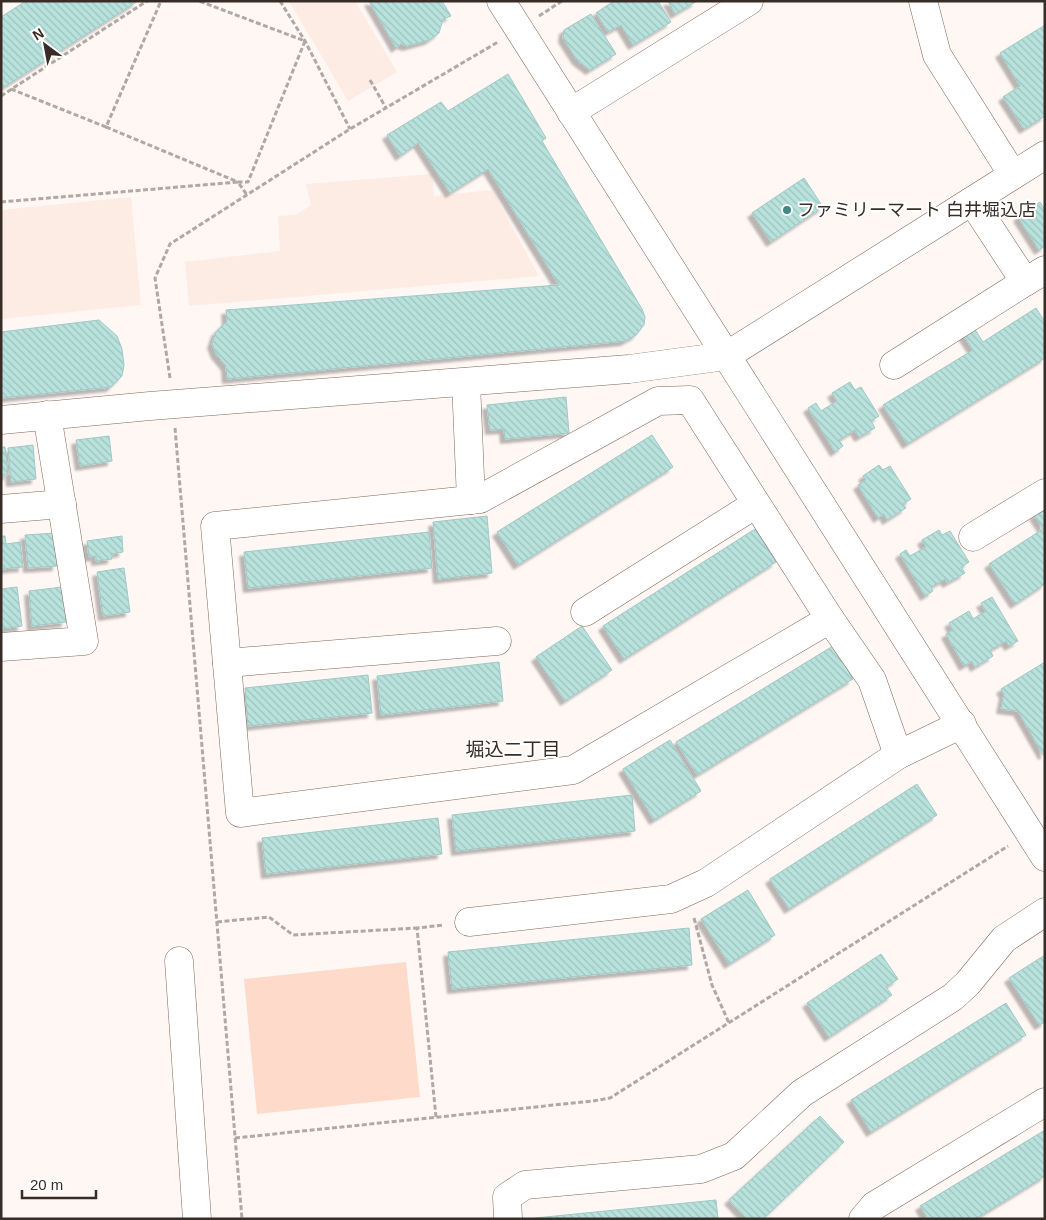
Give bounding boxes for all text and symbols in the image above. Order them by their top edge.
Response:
north arrow [20,20,70,70]
text: N [30,25,47,43]
place label: ファミリーマート 白井堀込店 [797,200,1036,220]
marker: ファミリーマート 白井堀込店 [781,204,793,216]
district label: 堀込二丁目 [465,739,561,760]
scale bar [22,1168,96,1200]
text: 20 m [30,1176,63,1193]

